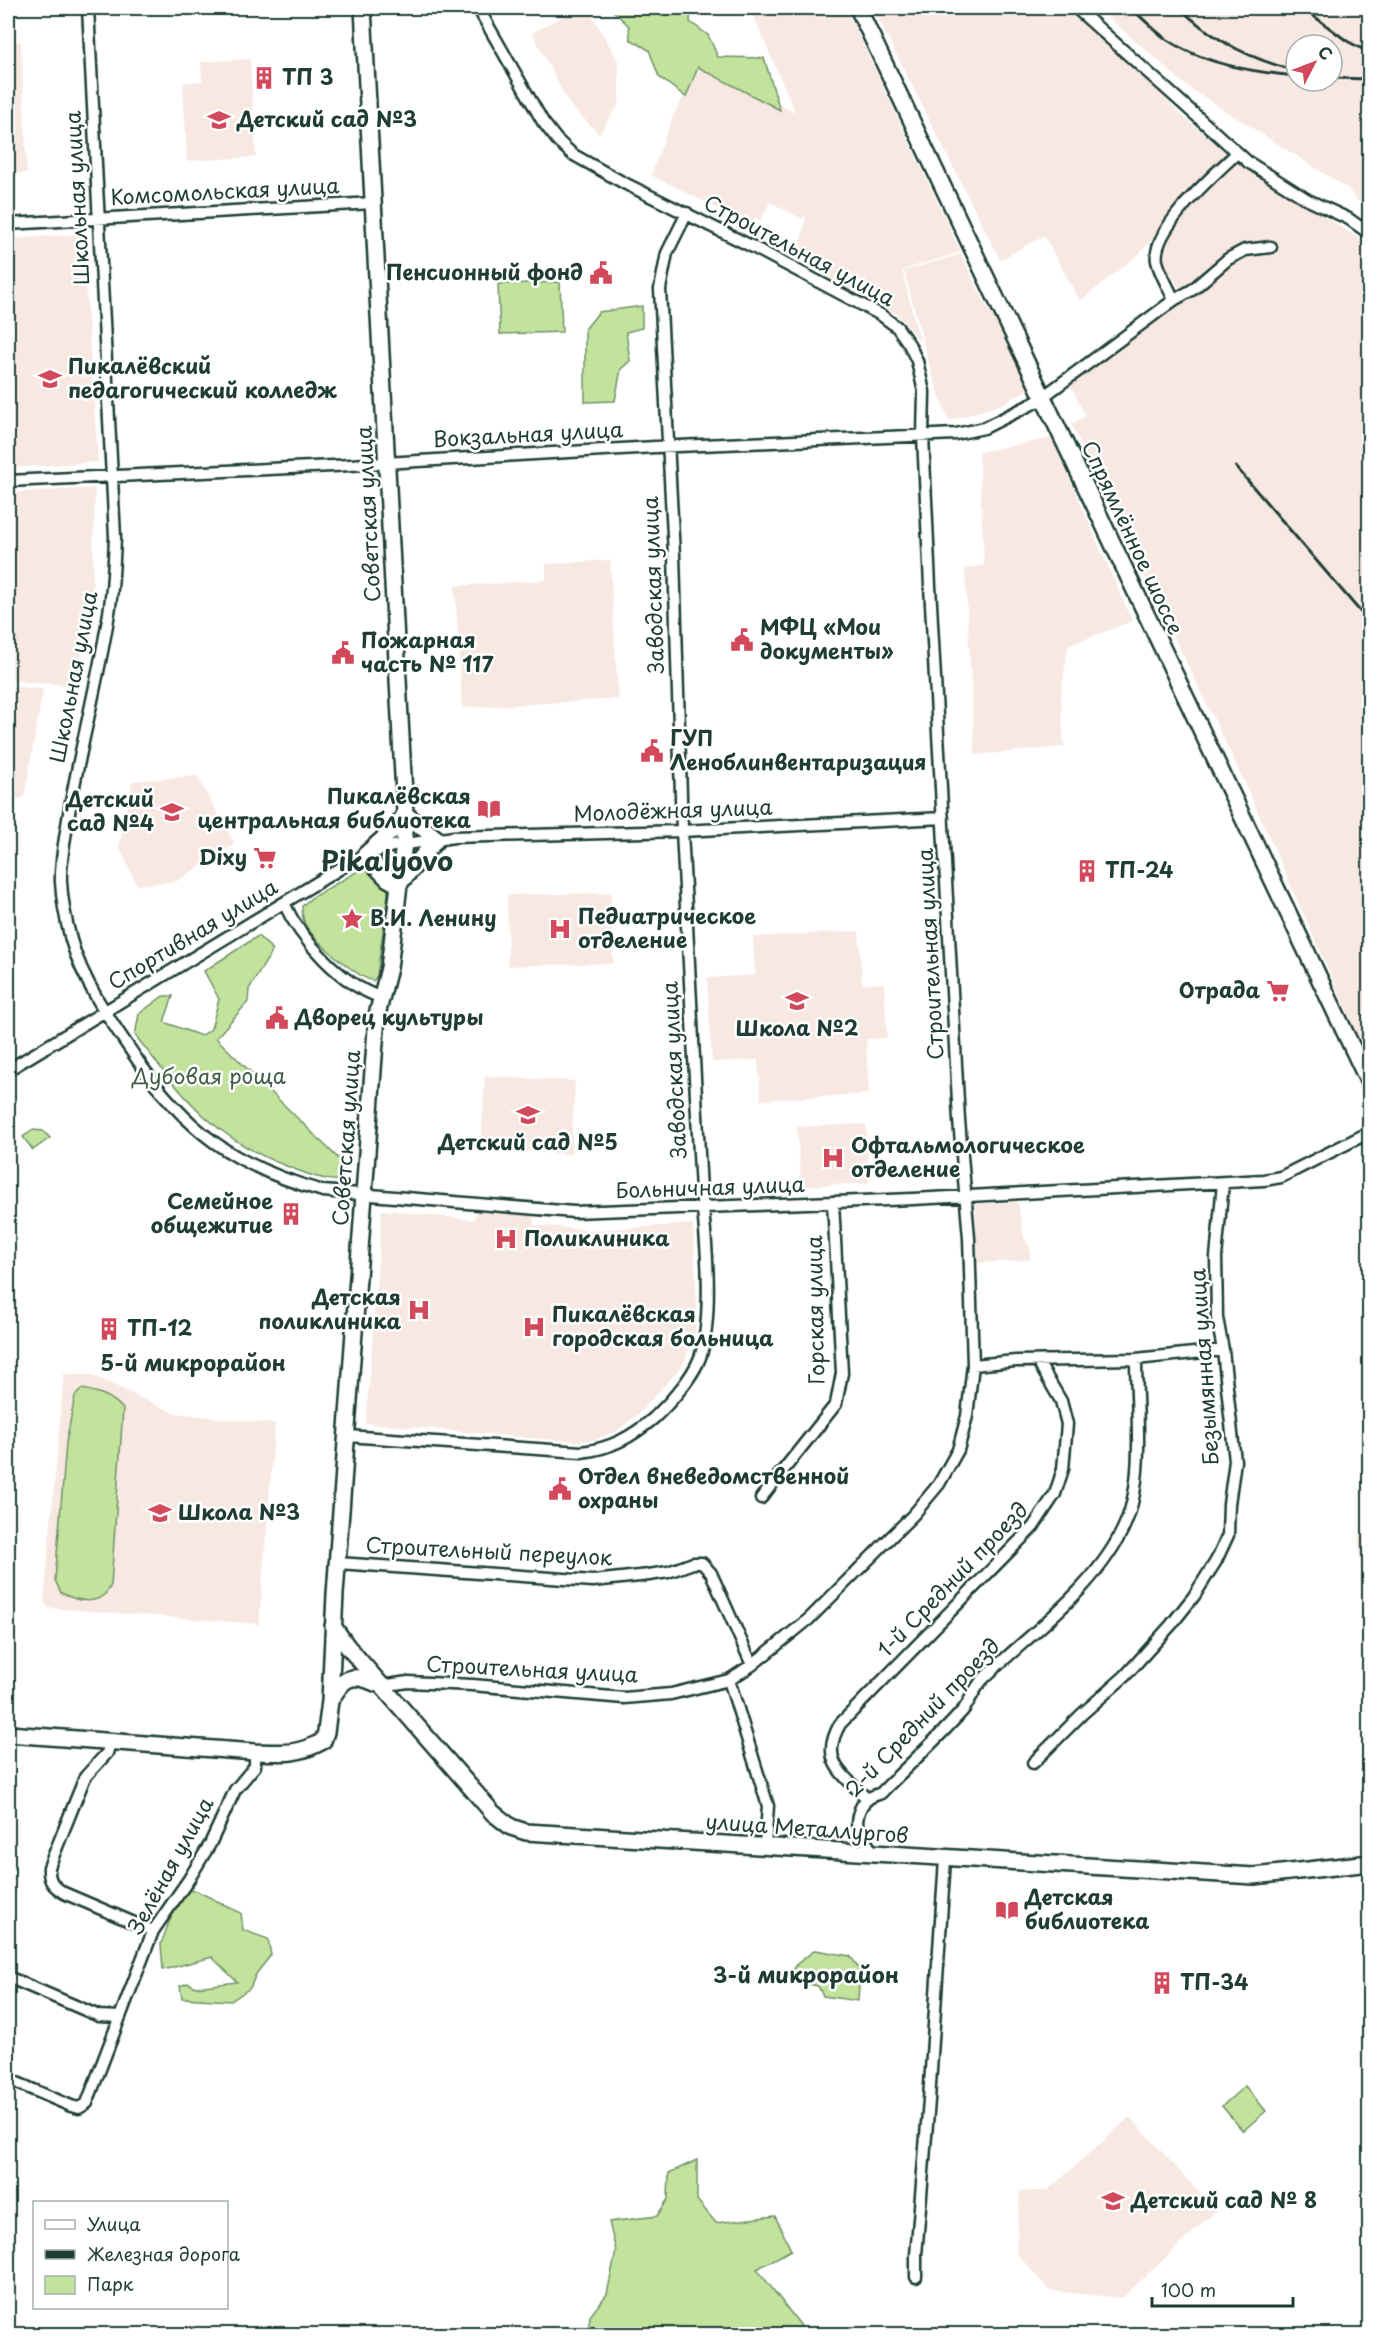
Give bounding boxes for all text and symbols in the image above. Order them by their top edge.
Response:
north arrow [1284,33,1344,93]
text: С [1313,40,1339,65]
place label: ТП 3 [282,60,333,92]
building icon: ТП 3 [251,65,277,91]
place label: Детский сад №3 [236,102,417,134]
school or university icon: Детский сад №3 [206,107,232,133]
street label: Школьная улица [55,109,97,286]
street label: Комсомольская улица [110,168,341,212]
street label: Строительная улица [699,185,902,314]
place label: Пенсионный фонд [386,255,583,287]
public building icon: Пенсионный фонд [588,260,614,286]
place label: Пикалёвский педагогический колледж [68,349,337,405]
school or university icon: Пикалёвский педагогический колледж [37,366,63,392]
street label: Вокзальная улица [432,412,625,454]
street label: Советская улица [346,424,388,603]
street label: Спрямлённое шоссе [1075,435,1193,640]
street label: Заводская улица [633,495,671,674]
street label: Школьная улица [40,587,105,765]
place label: МФЦ «Мои документы» [760,610,894,666]
place label: Пожарная часть № 117 [361,623,494,679]
public building icon: МФЦ «Мои документы» [729,627,755,653]
public building icon: Пожарная часть № 117 [330,640,356,666]
place label: ГУП Леноблинвентаризация [670,721,927,777]
public building icon: ГУП Леноблинвентаризация [639,738,665,764]
place label: Пикалёвская центральная библиотека [197,779,471,835]
place label: Детский сад №4 [65,782,154,838]
street label: Молодёжная улица [573,790,774,828]
library icon: Пикалёвская центральная библиотека [476,796,502,822]
school or university icon: Детский сад №4 [159,799,185,825]
district label: Pikalyovo [321,839,453,880]
place label: Dixy [199,840,247,872]
supermarket icon: Dixy [252,845,278,871]
street label: Строительная улица [907,847,951,1061]
place label: ТП-24 [1105,853,1173,885]
building icon: ТП-24 [1074,858,1100,884]
street label: Спортивная улица [101,869,284,997]
place label: Педиатрическое отделение [578,899,756,955]
place label: В.И. Ленину [370,901,497,933]
place icon: В.И. Ленину [339,906,365,932]
hospital icon: Педиатрическое отделение [547,916,573,942]
place label: Отрада [1179,973,1260,1005]
supermarket icon: Отрада [1265,978,1291,1004]
street label: Заводская улица [652,980,694,1160]
school or university icon: Школа №2 [784,988,810,1014]
place label: Дворец культуры [294,1000,483,1032]
public building icon: Дворец культуры [264,1005,290,1031]
place label: Школа №2 [736,1011,859,1043]
street label: Советская улица [323,1048,367,1227]
park label: Дубовая роща [131,1059,286,1091]
school or university icon: Детский сад №5 [515,1102,541,1128]
place label: Детский сад №5 [437,1125,618,1157]
place label: Офтальмологическое отделение [851,1128,1085,1184]
hospital icon: Офтальмологическое отделение [820,1145,846,1171]
street label: Больничная улица [615,1167,806,1205]
place label: Семейное общежитие [151,1184,273,1240]
building icon: Семейное общежитие [278,1201,304,1227]
place label: Поликлиника [524,1221,670,1253]
hospital icon: Поликлиника [493,1226,519,1252]
street label: Горская улица [797,1234,831,1385]
street label: Безымянная улица [1180,1267,1226,1467]
place label: Детская поликлиника [258,1280,401,1336]
hospital icon: Детская поликлиника [406,1297,432,1323]
place label: Пикалёвская городская больница [552,1297,774,1353]
place label: ТП-12 [127,1311,193,1343]
hospital icon: Пикалёвская городская больница [521,1314,547,1340]
building icon: ТП-12 [96,1316,122,1342]
district label: 5-й микрорайон [100,1345,286,1378]
place label: Отдел вневедомственной охраны [578,1459,849,1515]
public building icon: Отдел вневедомственной охраны [547,1476,573,1502]
street label: 1-й Средний проезд [869,1494,1034,1664]
place label: Школа №3 [178,1495,300,1527]
school or university icon: Школа №3 [147,1500,173,1526]
street label: Строительный переулок [365,1528,614,1572]
street label: 2-й Средний проезд [837,1630,1006,1804]
street label: Строительная улица [425,1646,640,1690]
street label: Зелёная улица [118,1790,221,1939]
street label: улица Металлургов [705,1804,910,1850]
place label: Детская библиотека [1024,1880,1150,1936]
library icon: Детская библиотека [994,1897,1020,1923]
district label: 3-й микрорайон [713,1957,899,1990]
place label: ТП-34 [1180,1965,1248,1997]
building icon: ТП-34 [1149,1970,1175,1996]
place label: Детский сад № 8 [1130,2183,1317,2215]
school or university icon: Детский сад № 8 [1100,2188,1126,2214]
legend [33,2201,228,2309]
text: Улица [87,2210,141,2237]
text: Железная дорога [87,2240,241,2267]
text: Парк [87,2270,134,2297]
scale bar [1152,2270,1293,2308]
text: 100 m [1161,2276,1216,2303]

